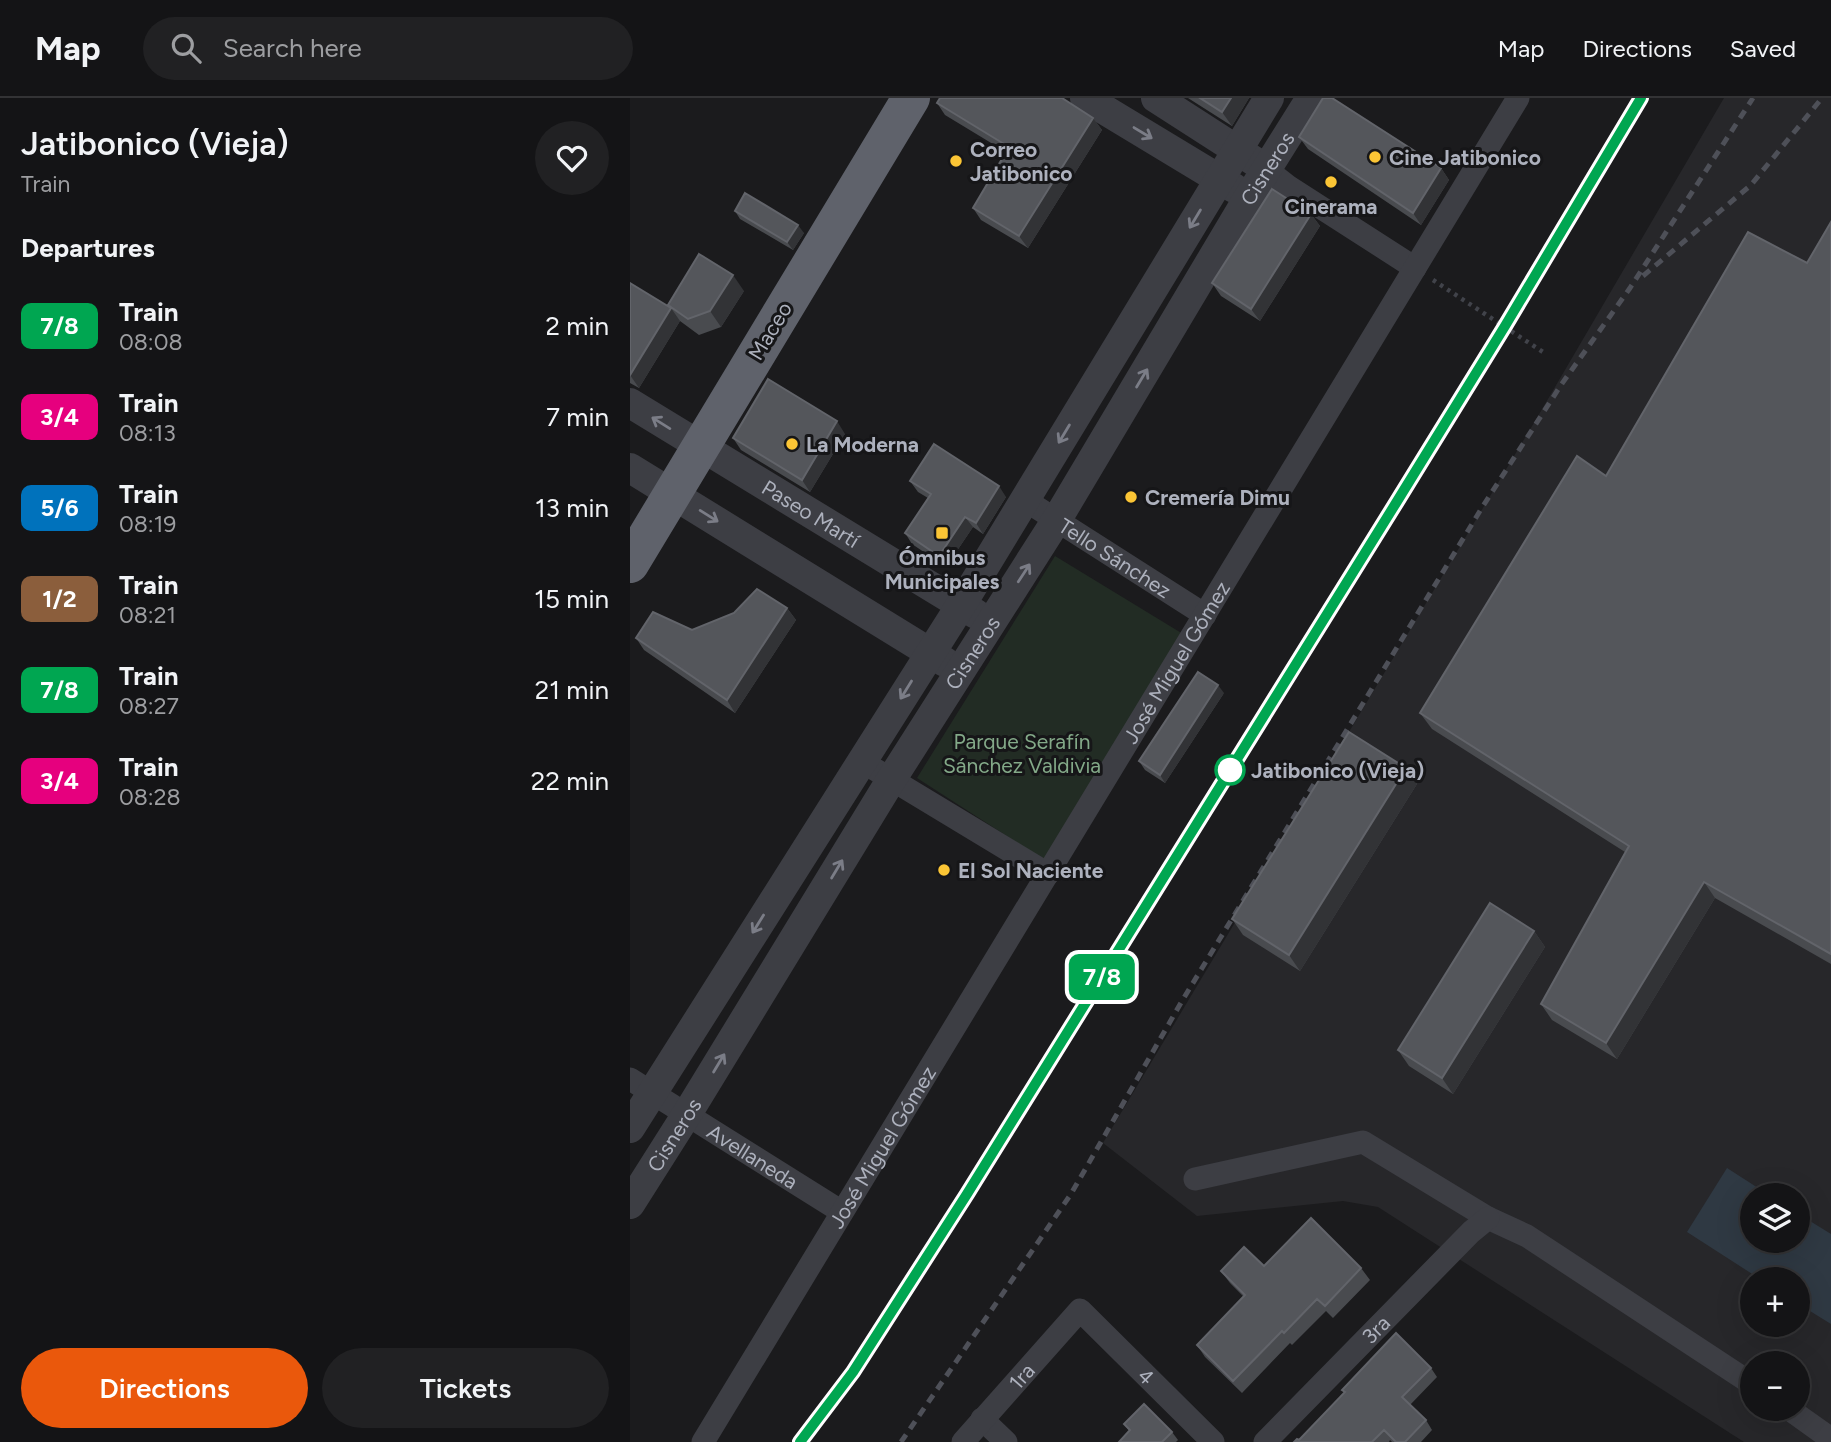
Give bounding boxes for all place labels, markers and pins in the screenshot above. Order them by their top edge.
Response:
place label: Correo Jatibonico [970,137,1073,186]
place label: Cine Jatibonico [1389,145,1541,170]
marker: Cine Jatibonico [1367,149,1383,165]
marker: Correo Jatibonico [948,153,964,169]
marker: Cinerama [1323,174,1339,190]
place label: Cinerama [1285,194,1377,219]
place label: La Moderna [806,432,919,457]
marker: La Moderna [784,436,800,452]
place label: Cremería Dimu [1145,485,1290,510]
marker: Cremería Dimu [1123,489,1139,505]
marker: Ómnibus Municipales [934,525,950,541]
place label: Ómnibus Municipales [885,545,1000,594]
marker: Jatibonico (Vieja) [1215,755,1245,785]
place label: Jatibonico (Vieja) [1251,758,1424,783]
place label: El Sol Naciente [958,858,1104,883]
marker: El Sol Naciente [936,862,952,878]

